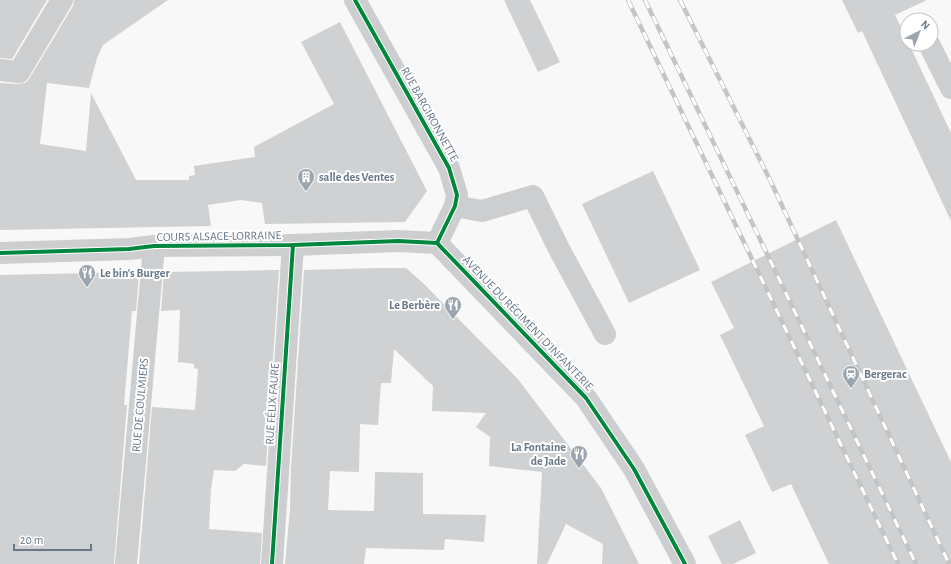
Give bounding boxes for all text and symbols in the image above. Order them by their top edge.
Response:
north arrow [899,12,939,52]
text: N [919,18,932,32]
street label: RUE BARGIRONNETTE [399,65,461,163]
building icon: salle des Ventes [296,167,316,192]
place label: salle des Ventes [319,171,395,183]
street label: COURS ALSACE-LORRAINE [157,229,282,243]
street label: AVENUE DU RÉGIMENT D'INFANTERIE [460,253,596,393]
restaurant icon: Le bin's Burger [77,263,97,288]
place label: Le bin's Burger [100,267,170,279]
restaurant icon: Le Berbère [443,295,463,320]
place label: Le Berbère [389,299,440,311]
street label: RUE DE COULMIERS [130,357,150,453]
street label: RUE FÉLIX FAURE [262,363,281,445]
station icon: Bergerac [841,364,861,389]
place label: Bergerac [864,368,907,380]
place label: La Fontaine de Jade [511,441,566,467]
restaurant icon: La Fontaine de Jade [569,444,589,469]
scale bar [14,526,91,552]
text: 20 m [20,534,43,546]

